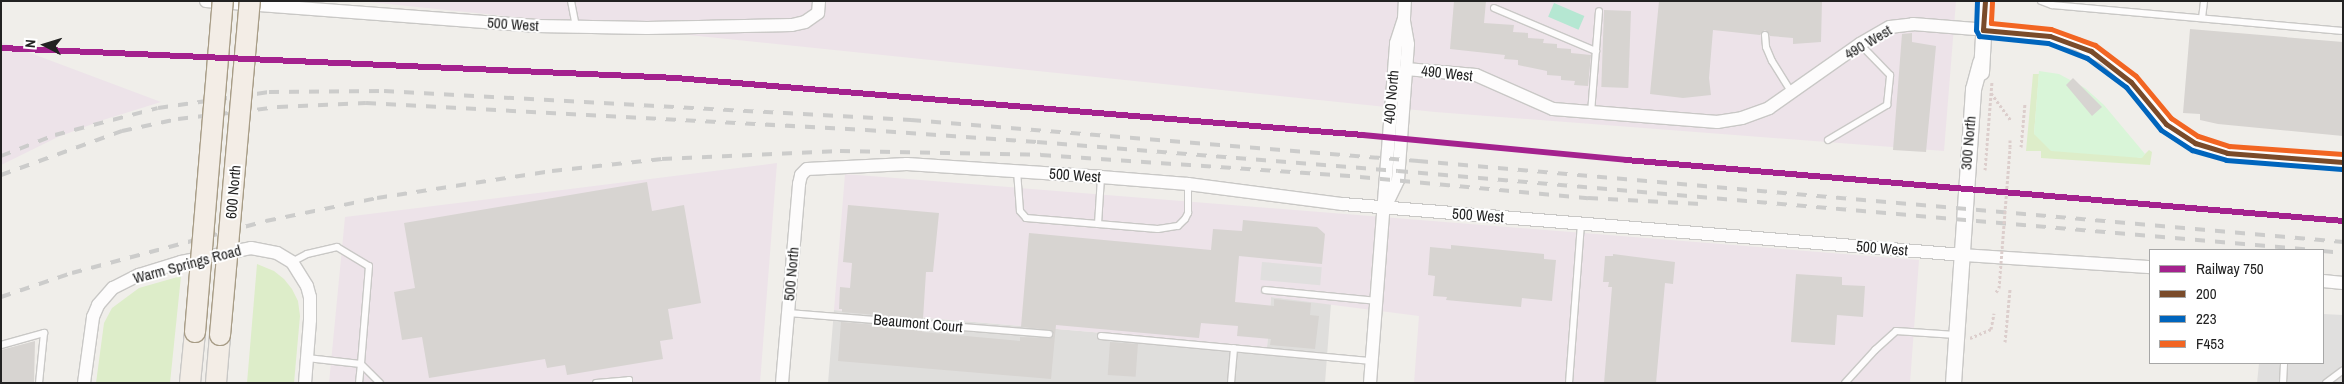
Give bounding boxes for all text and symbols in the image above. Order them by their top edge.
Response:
street label: 500 West [487,13,539,35]
north arrow [20,20,70,70]
street label: 490 West [1841,21,1895,63]
text: N [21,39,39,49]
street label: 490 West [1420,61,1474,85]
street label: 400 North [1380,69,1402,125]
street label: 300 North [1957,115,1979,171]
street label: 600 North [222,164,244,220]
street label: 500 West [1049,164,1101,186]
street label: 500 West [1452,204,1504,226]
street label: 500 West [1855,237,1909,259]
street label: Warm Springs Road [131,241,243,287]
street label: 500 North [780,246,802,302]
legend [2149,249,2324,364]
text: Railway 750 [2196,258,2264,279]
text: 200 [2196,283,2217,304]
text: 223 [2196,308,2217,329]
street label: Beaumont Court [873,310,963,336]
text: F453 [2196,333,2224,354]

